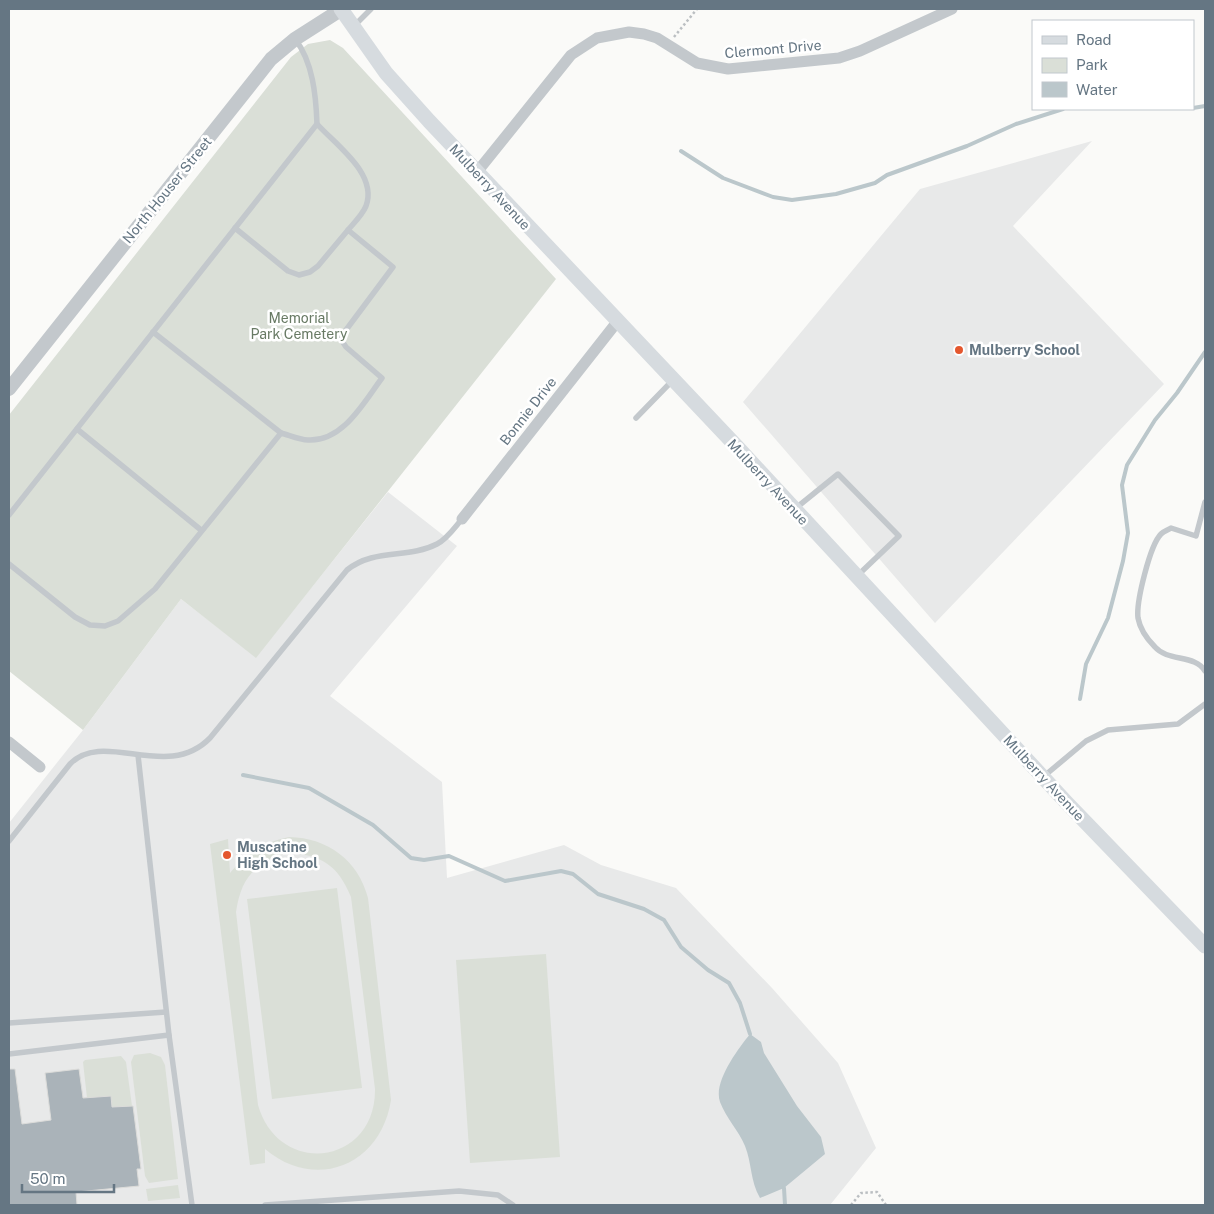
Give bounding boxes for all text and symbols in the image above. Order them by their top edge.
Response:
legend [1032,20,1194,110]
text: Road [1076,31,1112,48]
street label: Clermont Drive [724,37,822,61]
text: Park [1076,56,1108,73]
text: Water [1076,81,1118,98]
street label: North Houser Street [119,134,215,246]
street label: Mulberry Avenue [446,141,534,233]
park label: Memorial Park Cemetery [251,310,348,342]
place label: Mulberry School [969,342,1081,358]
marker: Mulberry School [953,344,965,356]
street label: Bonnie Drive [497,374,559,448]
street label: Mulberry Avenue [724,436,812,528]
street label: Mulberry Avenue [1000,732,1088,824]
place label: Muscatine High School [237,839,318,871]
marker: Muscatine High School [221,849,233,861]
scale bar [22,1162,115,1194]
text: 50 m [30,1170,65,1187]

